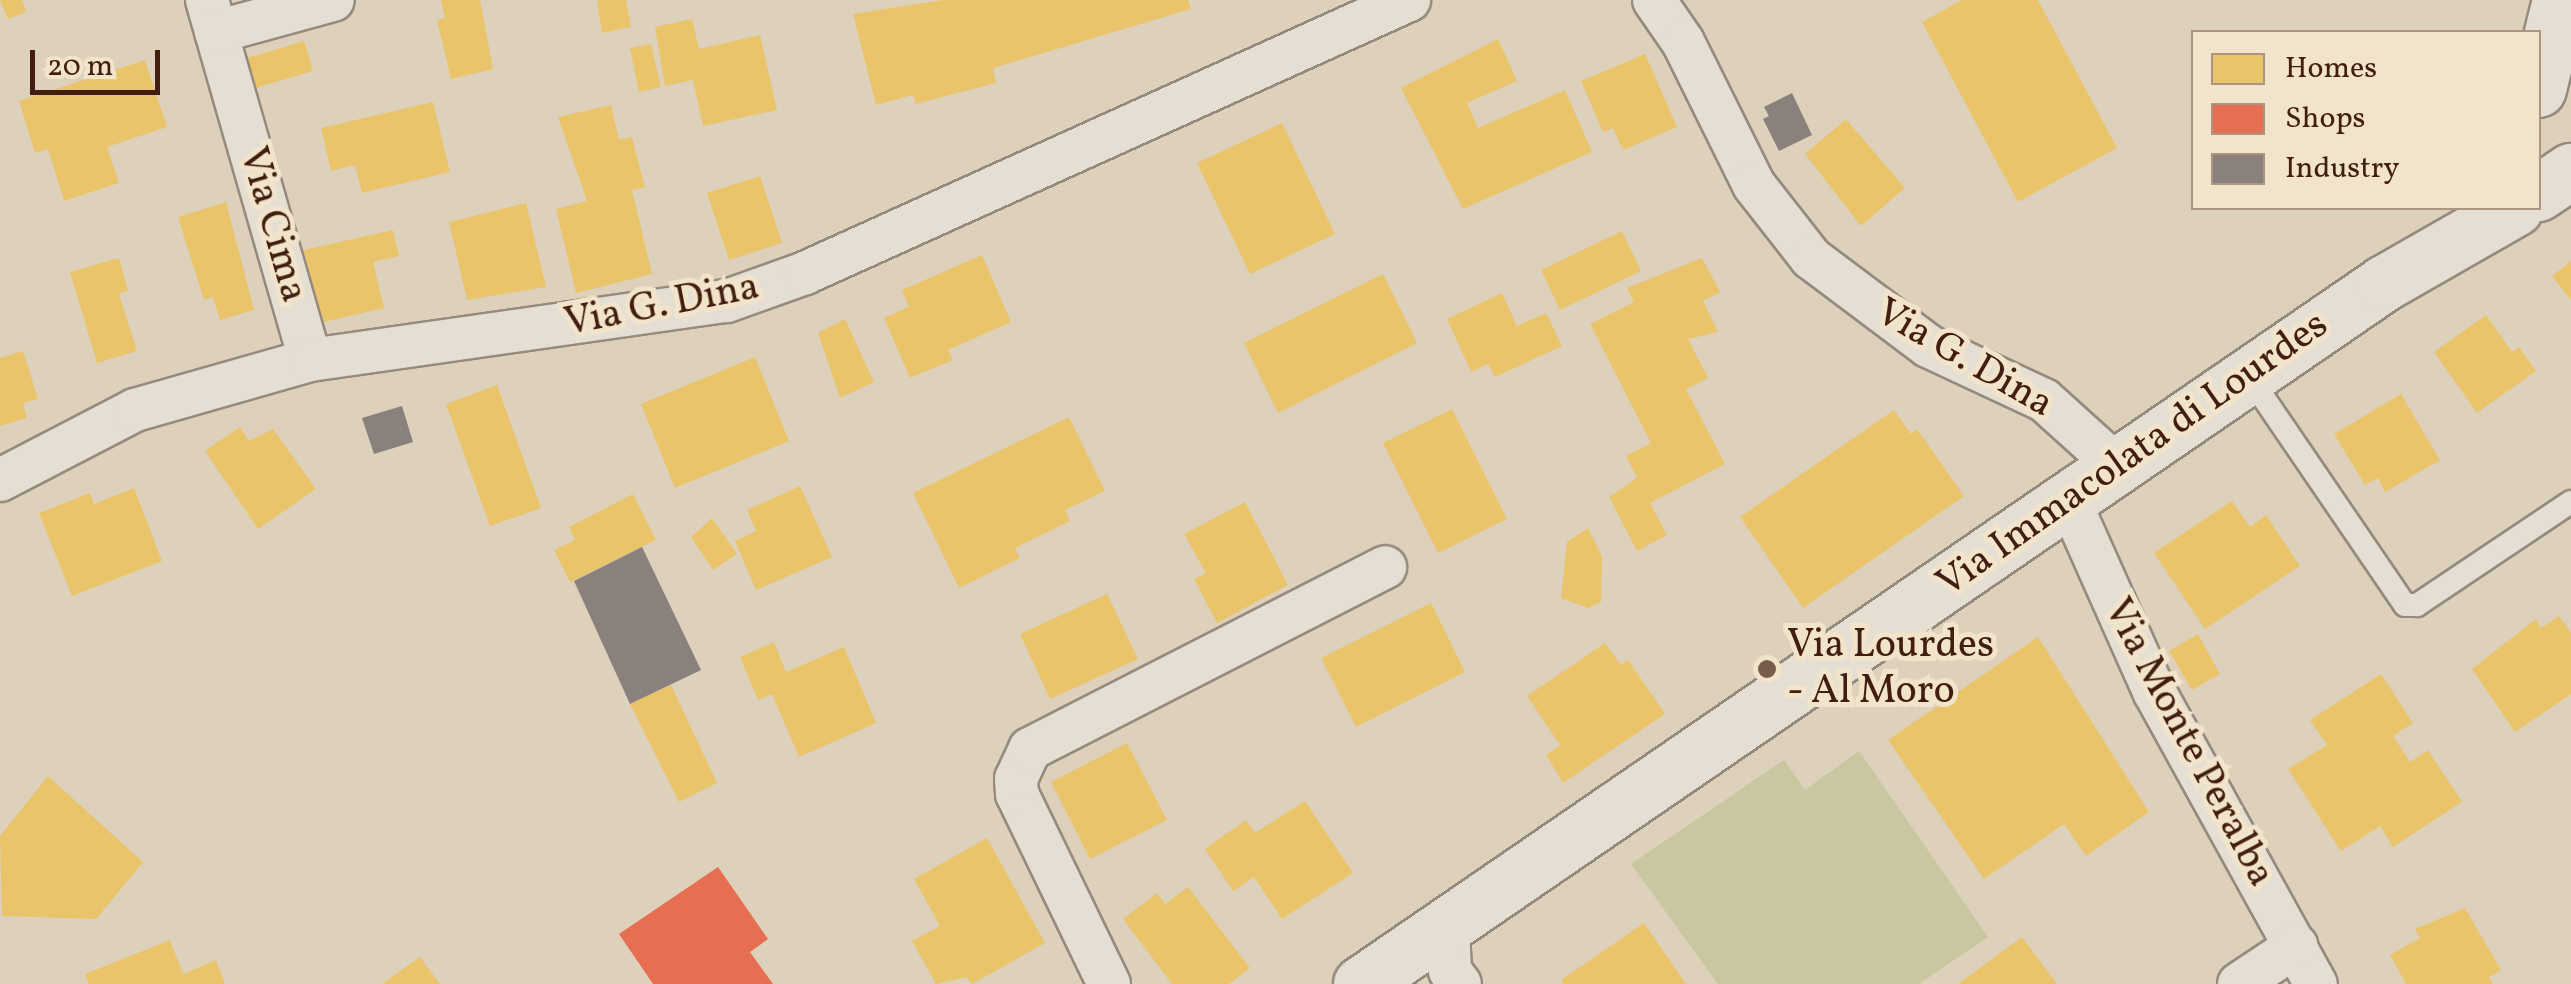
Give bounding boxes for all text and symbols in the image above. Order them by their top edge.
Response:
scale bar [35,30,165,92]
legend [2191,30,2541,210]
text: 20 m [47,46,113,88]
text: Homes [2285,48,2377,90]
text: Shops [2285,98,2365,140]
street label: Via Cima [227,142,317,308]
text: Industry [2285,148,2400,190]
street label: Via G. Dina [561,264,763,348]
street label: Via G. Dina [1867,289,2061,429]
street label: Via Immacolata di Lourdes [1928,302,2338,608]
street label: Via Monte Peralba [2092,591,2284,895]
place label: Via Lourdes - Al Moro [1787,622,1994,716]
marker: Via Lourdes - Al Moro [1756,658,1778,680]

